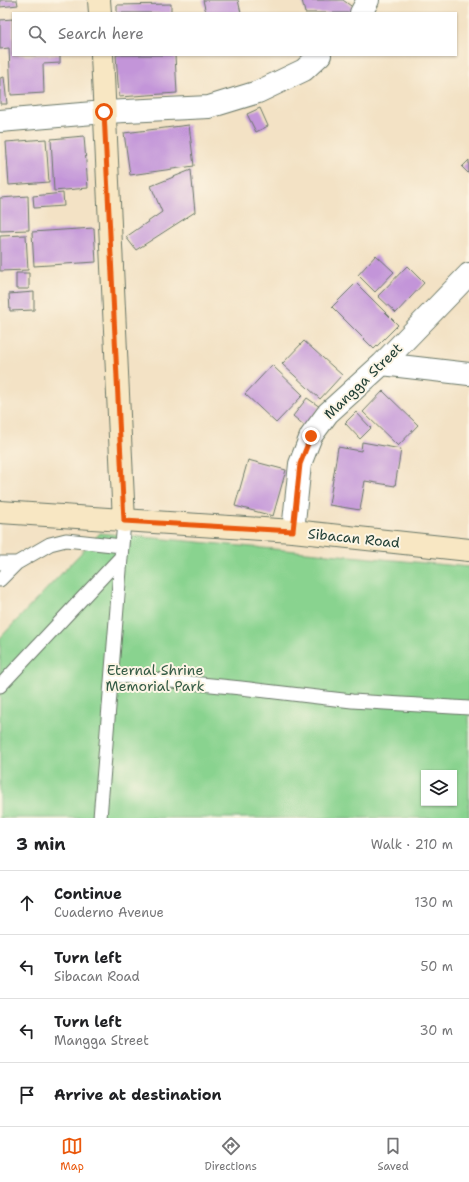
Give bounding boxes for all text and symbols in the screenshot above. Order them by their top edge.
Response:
search box [12,12,457,56]
icon: search [26,23,48,45]
text: Search here [58,24,144,44]
route start [95,103,113,121]
street label: Mangga Street [320,339,406,423]
route end [302,427,320,445]
street label: Sibacan Road [307,524,401,552]
park label: Eternal Shrine Memorial Park [105,661,205,695]
map controls [421,770,457,806]
button: layers [421,770,457,806]
text: 3 min [16,833,66,855]
text: Walk · 210 m [371,836,453,853]
text: Continue [54,884,122,904]
icon: ahead [16,892,38,914]
text: 130 m [415,894,453,911]
text: Cuaderno Avenue [54,904,164,921]
text: Turn left [54,948,122,968]
icon: left [16,956,38,978]
text: 50 m [420,958,453,975]
text: Sibacan Road [54,968,140,985]
text: Turn left [54,1012,122,1032]
icon: left [16,1020,38,1042]
text: 30 m [419,1022,453,1039]
text: Mangga Street [54,1032,149,1049]
icon: arrive [16,1084,38,1106]
text: Arrive at destination [54,1085,222,1105]
tab: Map [60,1135,84,1174]
tab: Directions [204,1135,257,1174]
tab: Saved [377,1135,409,1174]

